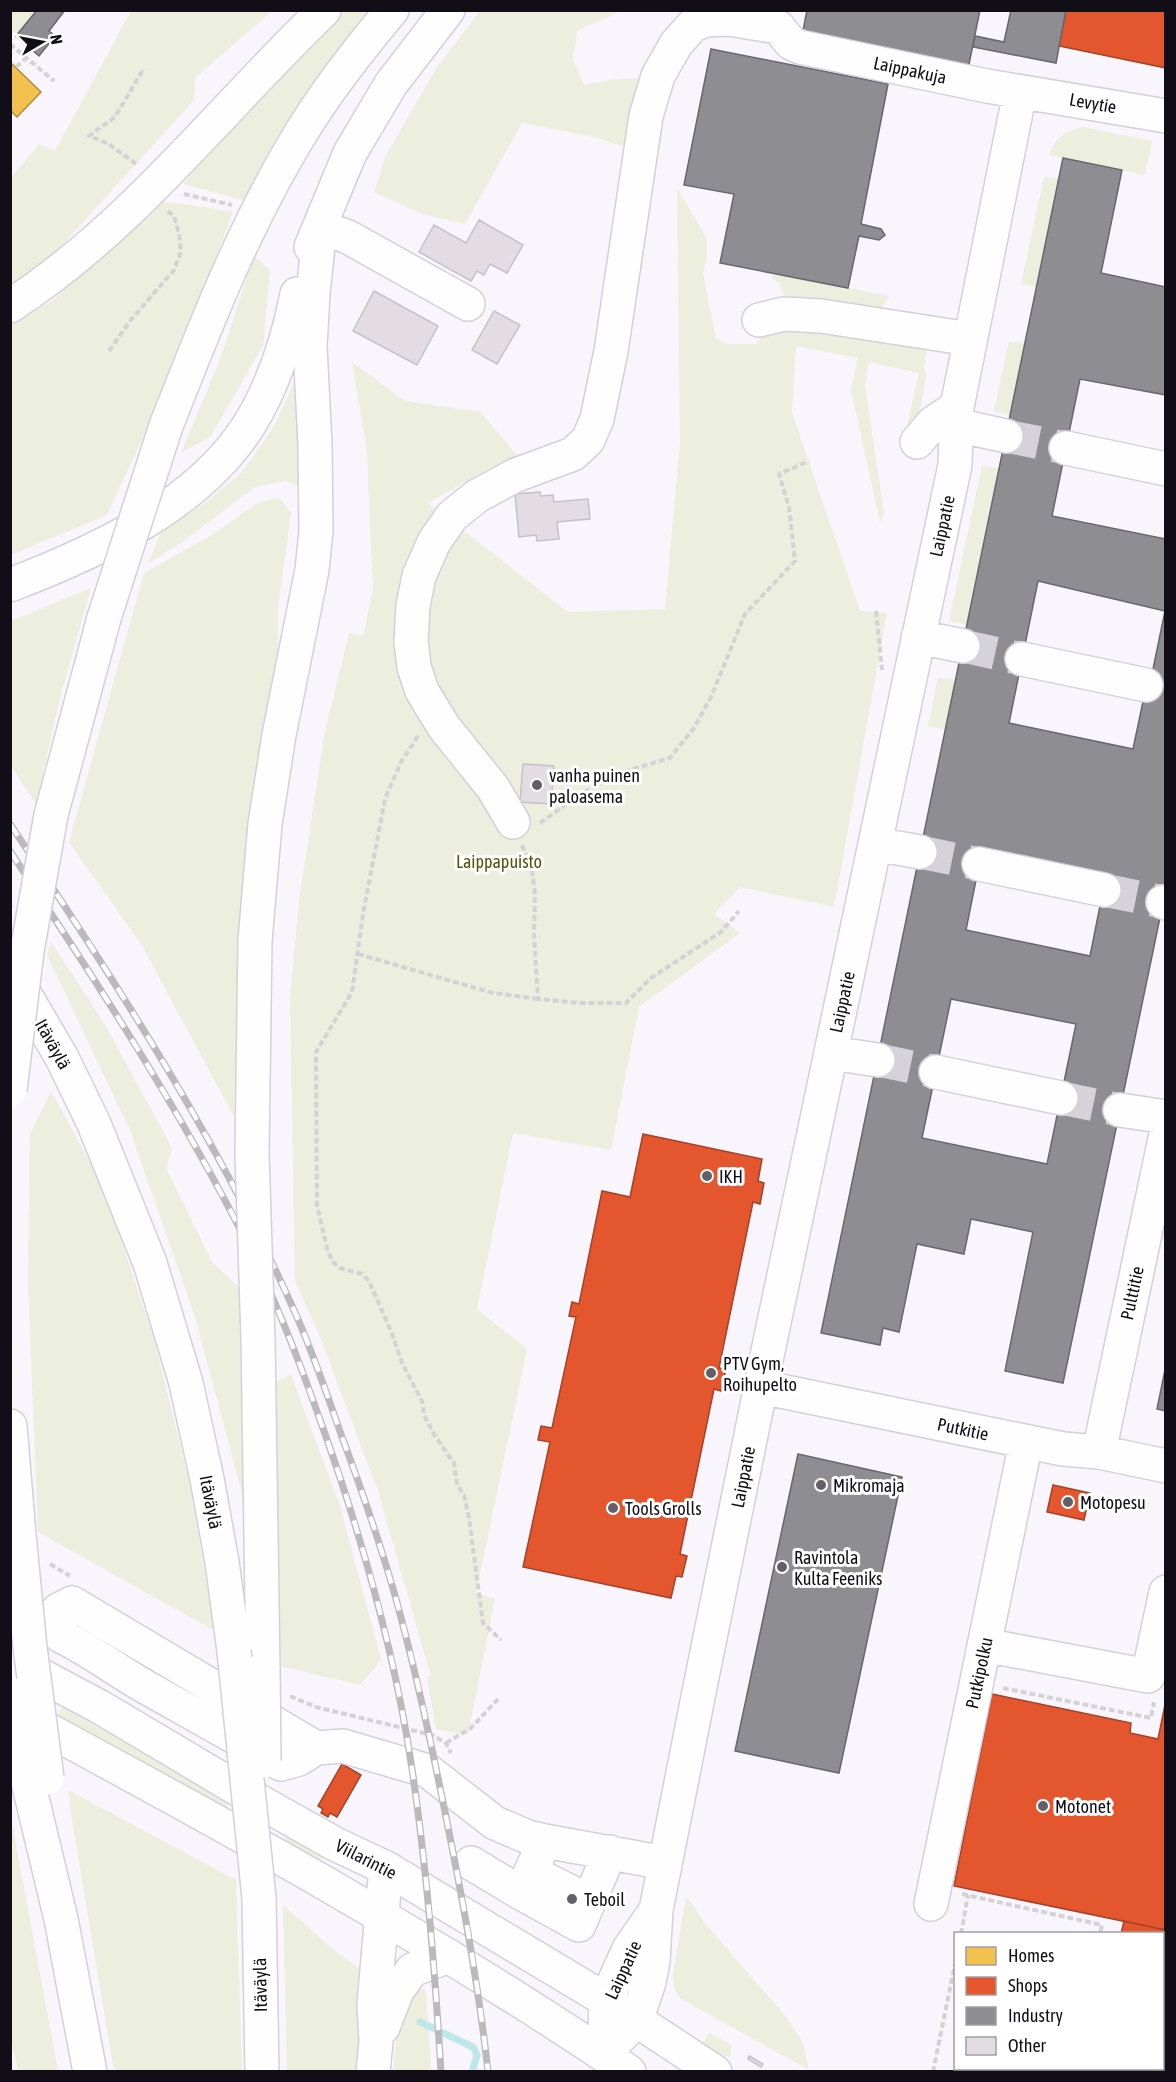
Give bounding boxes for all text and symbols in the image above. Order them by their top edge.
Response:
north arrow [12,12,72,72]
text: N [47,33,66,46]
street label: Laippakuja [872,52,948,88]
street label: Levytie [1068,89,1118,117]
street label: Laippatie [925,493,959,559]
place label: vanha puinen paloasema [549,765,640,807]
marker: vanha puinen paloasema [530,778,544,792]
park label: Laippapuisto [456,851,542,872]
street label: Laippatie [825,969,859,1035]
street label: Itäväylä [31,1015,75,1073]
place label: IKH [719,1166,743,1187]
marker: IKH [700,1169,714,1183]
street label: Pulttitie [1116,1264,1148,1322]
place label: PTV Gym, Roihupelto [723,1353,797,1395]
marker: PTV Gym, Roihupelto [704,1366,718,1380]
street label: Putkitie [936,1413,990,1445]
street label: Laippatie [727,1444,759,1510]
street label: Itäväylä [196,1473,226,1531]
place label: Mikromaja [833,1475,905,1496]
marker: Mikromaja [814,1478,828,1492]
place label: Motopesu [1080,1492,1146,1513]
marker: Motopesu [1061,1495,1075,1509]
place label: Tools Grolls [625,1498,702,1519]
marker: Tools Grolls [606,1501,620,1515]
place label: Ravintola Kulta Feeniks [794,1547,882,1589]
marker: Ravintola Kulta Feeniks [775,1560,789,1574]
street label: Putkipolku [961,1635,997,1711]
place label: Motonet [1055,1796,1111,1817]
marker: Motonet [1036,1799,1050,1813]
street label: Viilarintie [332,1835,400,1883]
place label: Teboil [584,1889,625,1910]
marker: Teboil [565,1892,579,1906]
legend [954,1932,1164,2070]
street label: Laippatie [600,1937,646,2003]
text: Homes [1008,1945,1054,1966]
street label: Itäväylä [249,1958,271,2012]
text: Shops [1008,1975,1048,1996]
text: Industry [1008,2005,1063,2026]
text: Other [1008,2035,1047,2056]

